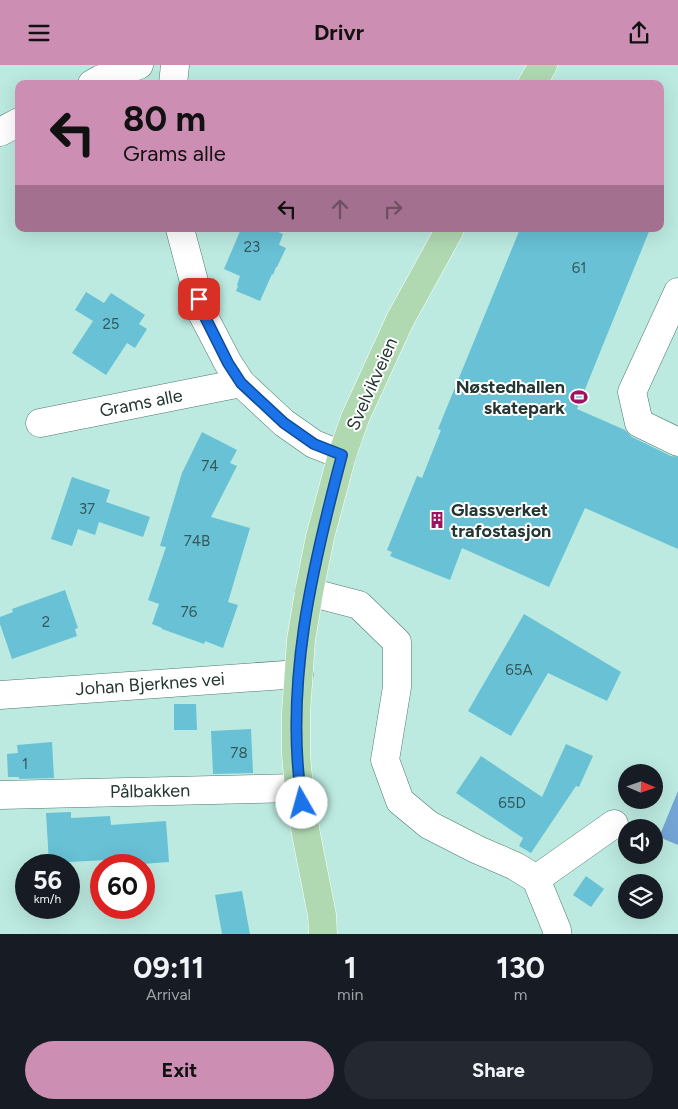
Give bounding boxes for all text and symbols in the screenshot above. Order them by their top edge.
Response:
icon: menu [25,19,53,47]
text: Drivr [314,19,364,46]
icon: share [625,19,653,47]
text: 80 m [123,98,206,140]
icon: left [40,100,105,165]
text: Grams alle [123,140,226,167]
icon: left [273,195,301,223]
icon: ahead [326,195,354,223]
icon: right [379,195,407,223]
house number: 23 [244,238,260,256]
house number: 61 [572,259,586,277]
pin [178,278,220,320]
icon: arrive [185,285,213,313]
house number: 25 [102,315,120,333]
street label: Svelvikveien [342,334,402,434]
place label: Nøstedhallen skatepark [456,376,565,419]
street label: Grams alle [98,384,185,422]
sports icon: Nøstedhallen skatepark [569,387,589,407]
house number: 74 [201,457,219,475]
place label: Glassverket trafostasjon [451,499,551,542]
house number: 37 [79,500,95,518]
building icon: Glassverket trafostasjon [427,510,447,530]
house number: 74B [184,532,210,550]
house number: 76 [181,603,198,621]
house number: 2 [42,613,50,631]
house number: 65A [505,661,533,679]
street label: Johan Bjerknes vei [75,668,225,700]
house number: 78 [230,744,248,762]
house number: 1 [22,755,28,773]
north arrow [618,764,662,809]
map controls [618,764,663,919]
position arrow [275,776,327,828]
street label: Pålbakken [110,779,190,803]
house number: 65D [498,794,526,812]
button: sound [618,819,663,864]
speed limit sign: 60 [90,854,155,919]
text: 56 [33,865,62,895]
button: layers [618,874,663,919]
text: km/h [34,892,61,906]
text: 09:11 [133,949,204,986]
text: 1 [344,949,357,986]
text: 130 [496,949,545,986]
text: Arrival [146,985,191,1004]
text: min [337,985,363,1004]
text: m [514,985,527,1004]
button: Exit [25,1041,334,1099]
button: Share [344,1041,653,1099]

